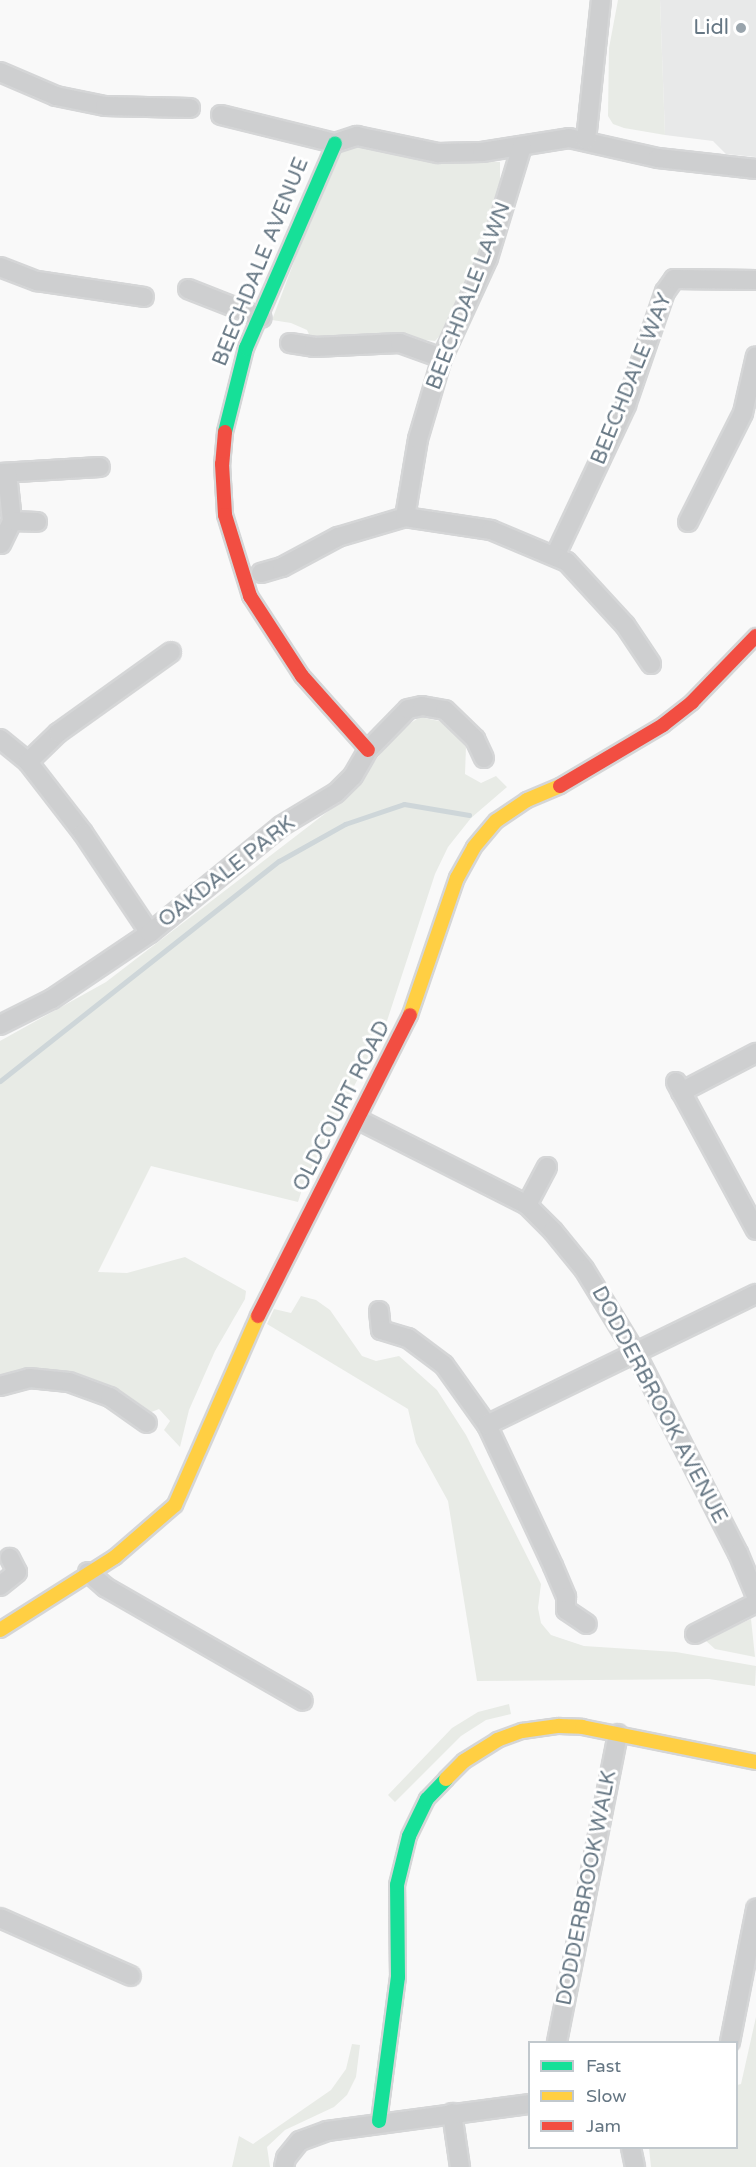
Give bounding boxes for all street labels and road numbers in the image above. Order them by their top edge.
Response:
street label: BEECHDALE AVENUE [208,154,314,370]
street label: BEECHDALE LAWN [422,199,516,393]
street label: BEECHDALE WAY [586,290,678,468]
street label: OAKDALE PARK [154,811,300,933]
street label: OLDCOURT ROAD [288,1016,396,1196]
street label: DODDERBROOK AVENUE [586,1282,732,1528]
street label: DODDERBROOK WALK [552,1768,622,2008]

